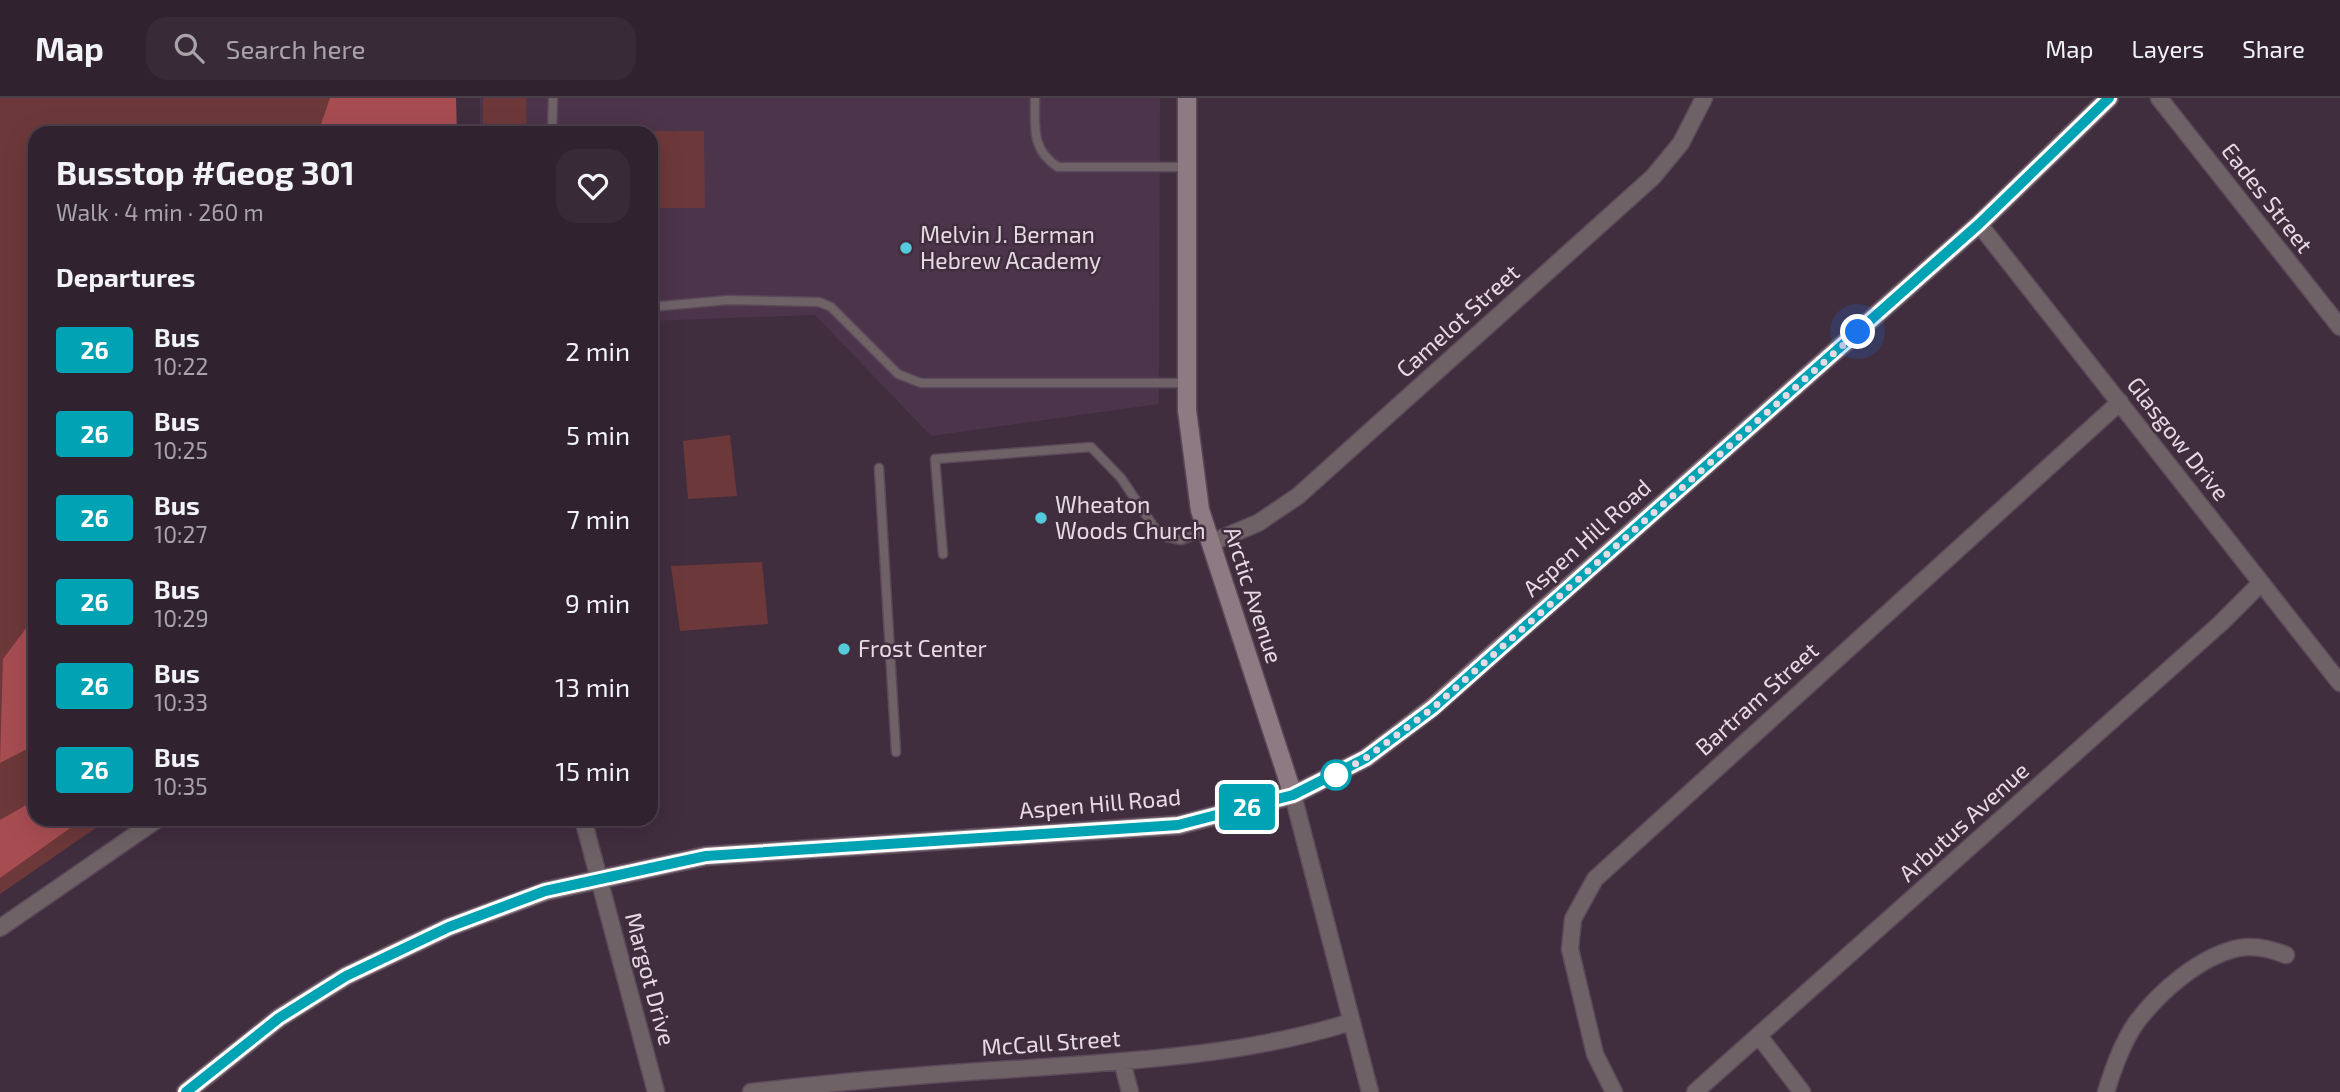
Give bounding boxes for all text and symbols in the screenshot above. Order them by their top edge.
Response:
search box [146,17,636,80]
text: Map [35,28,104,68]
icon: search [170,29,208,67]
text: Search here [226,33,365,64]
text: Map [2045,34,2093,63]
text: Layers [2131,34,2204,63]
text: Share [2242,34,2305,63]
street label: Eades Street [2216,137,2320,258]
button: heart [556,149,630,223]
text: Busstop #Geog 301 [56,152,355,192]
text: Walk · 4 min · 260 m [56,198,264,226]
place label: Melvin J. Berman Hebrew Academy [920,220,1101,274]
marker: Melvin J. Berman Hebrew Academy [898,240,914,256]
street label: Camelot Street [1390,258,1525,383]
text: Departures [56,261,195,292]
your location [1840,314,1875,349]
text: Bus [154,321,200,352]
text: 26 [80,335,109,364]
text: 2 min [565,335,630,366]
text: 10:22 [154,352,208,380]
street label: Glasgow Drive [2122,371,2236,506]
text: Bus [154,405,200,436]
text: 26 [80,419,109,448]
text: 5 min [566,419,630,450]
text: 10:25 [154,436,208,464]
street label: Aspen Hill Road [1517,473,1656,602]
text: Bus [154,489,200,520]
place label: Wheaton Woods Church [1055,490,1206,544]
text: 26 [80,503,109,532]
text: 7 min [567,503,630,534]
marker: Wheaton Woods Church [1033,510,1049,526]
text: 10:27 [154,520,207,548]
street label: Arctic Avenue [1219,523,1289,666]
text: Bus [154,573,200,604]
text: 26 [80,587,109,616]
text: 9 min [565,587,630,618]
text: 10:29 [154,604,209,632]
place label: Frost Center [858,634,987,662]
street label: Bartram Street [1689,636,1824,761]
marker: Frost Center [836,641,852,657]
text: Bus [154,657,200,688]
text: 26 [80,671,109,700]
text: 13 min [555,671,630,702]
text: 10:33 [154,688,208,716]
text: Bus [154,741,200,772]
text: 26 [80,755,109,784]
text: 15 min [556,755,630,786]
street label: Arbutus Avenue [1893,756,2034,887]
unlabelled marker [1321,760,1351,790]
text: 10:35 [154,772,208,800]
street label: Aspen Hill Road [1018,782,1182,824]
line badge: 26 [1216,784,1278,830]
text: 26 [1233,792,1261,821]
street label: Margot Drive [620,909,682,1048]
street label: McCall Street [980,1023,1122,1061]

